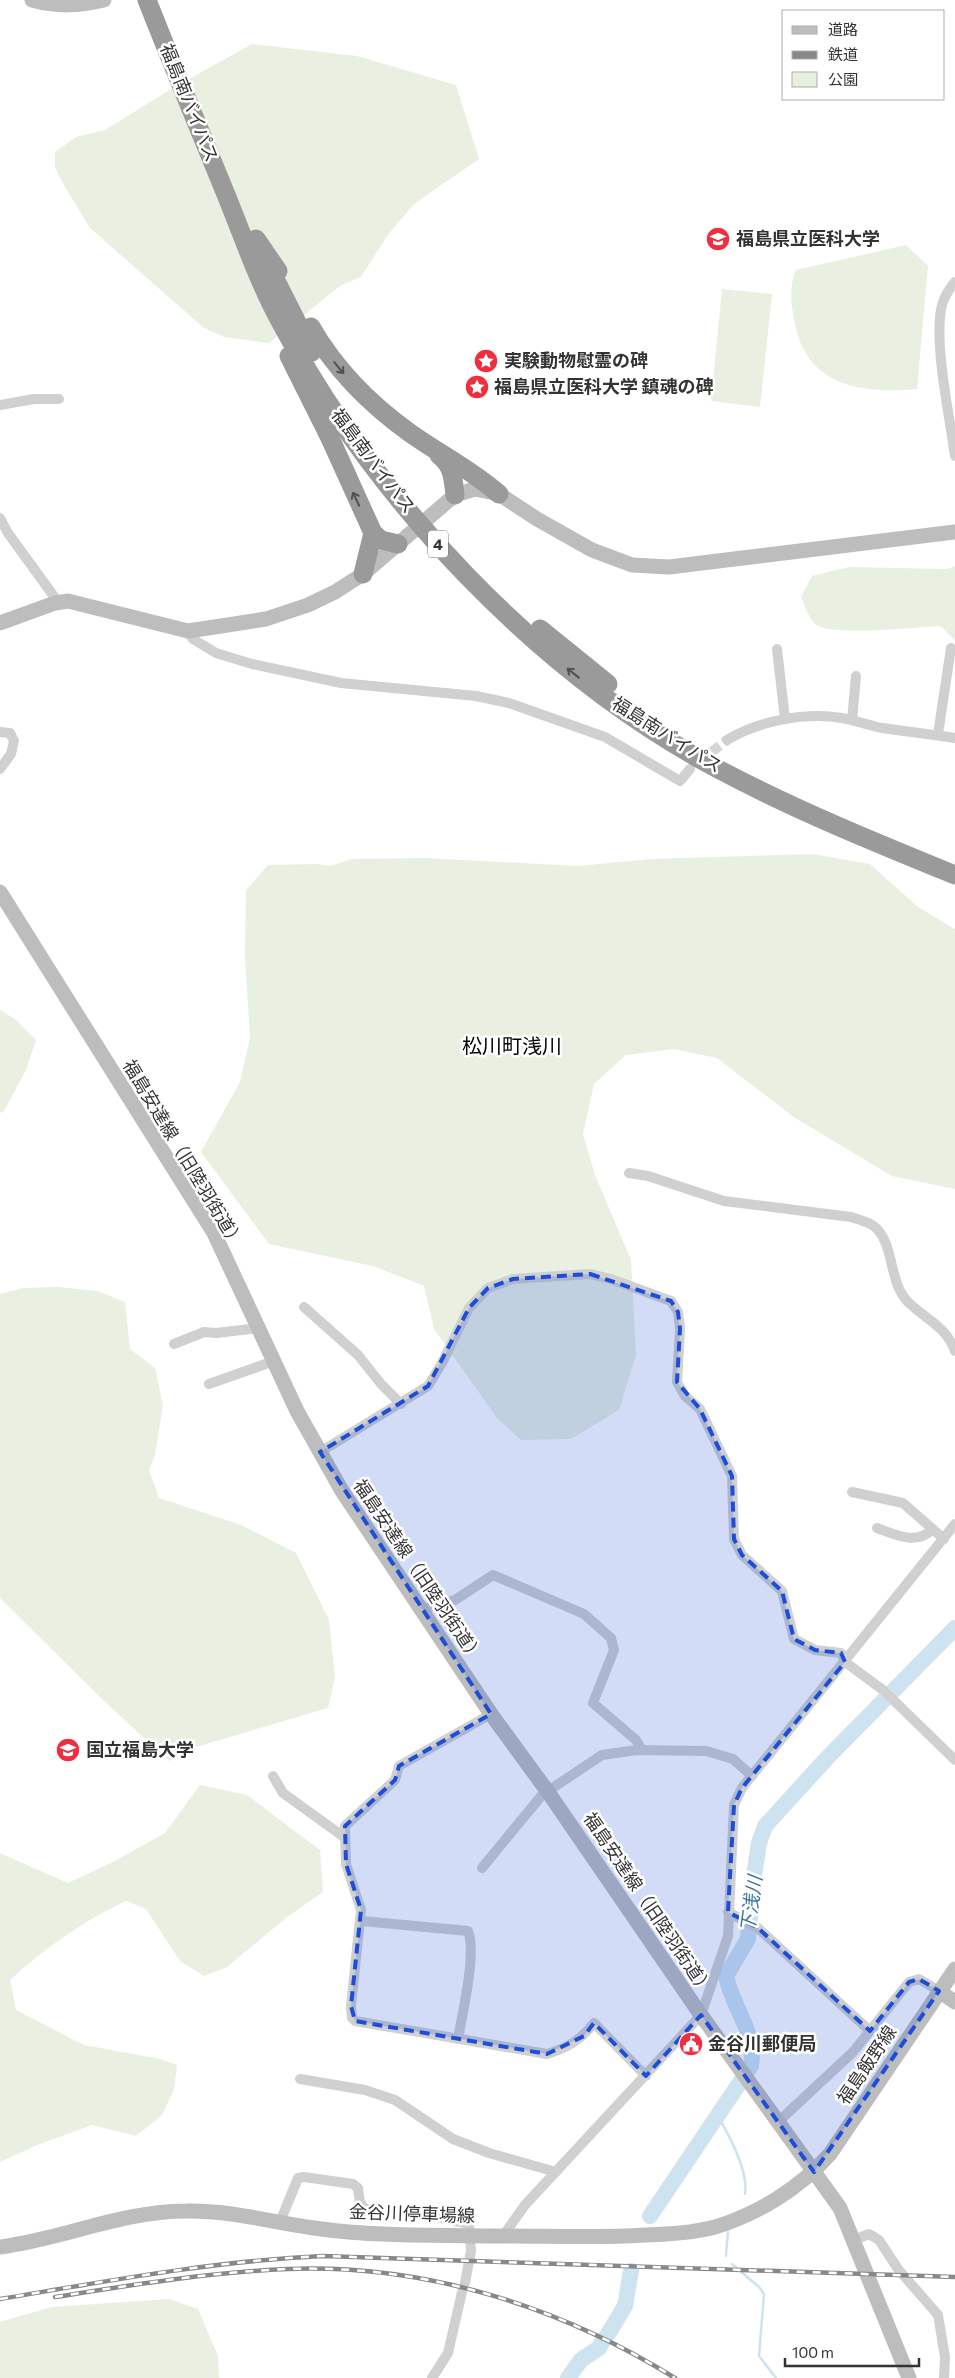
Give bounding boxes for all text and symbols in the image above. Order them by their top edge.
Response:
legend [782,10,945,100]
text: 道路 [828,20,858,38]
street label: 福島南バイパス [156,40,224,165]
text: 鉄道 [828,45,858,63]
text: 公園 [828,70,858,88]
school or university icon: 福島県立医科大学 [705,226,731,252]
place label: 福島県立医科大学 [736,227,880,249]
place icon: 実験動物慰霊の碑 [473,348,499,374]
place label: 実験動物慰霊の碑 [504,349,648,371]
one-way arrow [334,361,345,374]
place icon: 福島県立医科大学 鎮魂の碑 [464,374,490,400]
place label: 福島県立医科大学 鎮魂の碑 [494,375,713,397]
street label: 福島南バイパス [327,404,420,517]
one-way arrow [351,492,360,507]
road number: 4 [428,530,448,558]
one-way arrow [567,668,580,679]
street label: 福島南バイパス [608,692,727,777]
district label: 松川町浅川 [462,1033,562,1057]
street label: 福島安達線（旧陸羽街道） [119,1055,249,1252]
street label: 福島安達線（旧陸羽街道） [349,1475,488,1666]
school or university icon: 国立福島大学 [55,1737,81,1763]
place label: 国立福島大学 [86,1738,194,1760]
street label: 福島安達線（旧陸羽街道） [579,1808,718,1999]
water label: 下浅川 [735,1872,766,1934]
street label: 福島飯野線 [832,2021,900,2108]
public building icon: 金谷川郵便局 [678,2031,704,2057]
place label: 金谷川郵便局 [708,2032,816,2054]
street label: 金谷川停車場線 [349,2200,475,2226]
scale bar [785,2336,919,2368]
text: 100 m [792,2343,834,2361]

